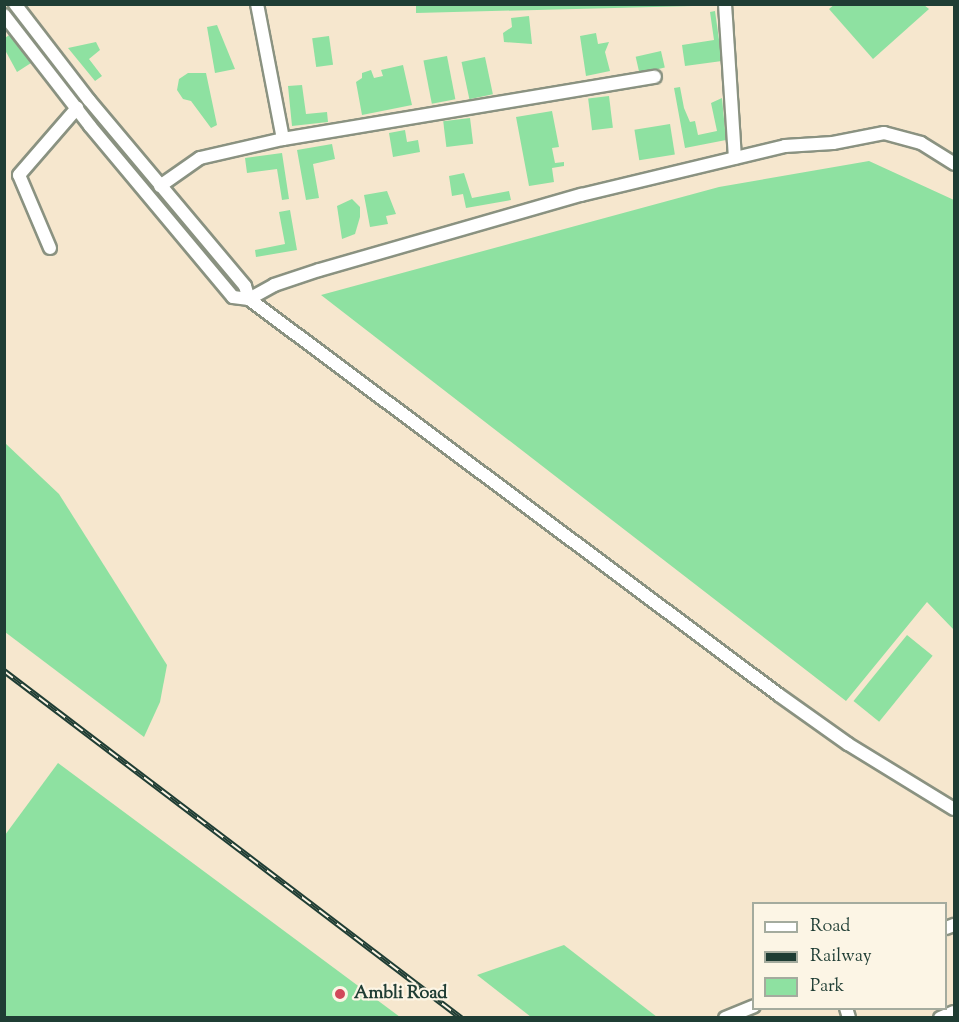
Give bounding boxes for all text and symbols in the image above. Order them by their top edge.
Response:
legend [752,902,947,1010]
text: Road [810,914,850,940]
text: Railway [810,944,872,970]
text: Park [810,974,844,1000]
place label: Ambli Road [354,983,448,1005]
marker: Ambli Road [331,985,349,1003]

